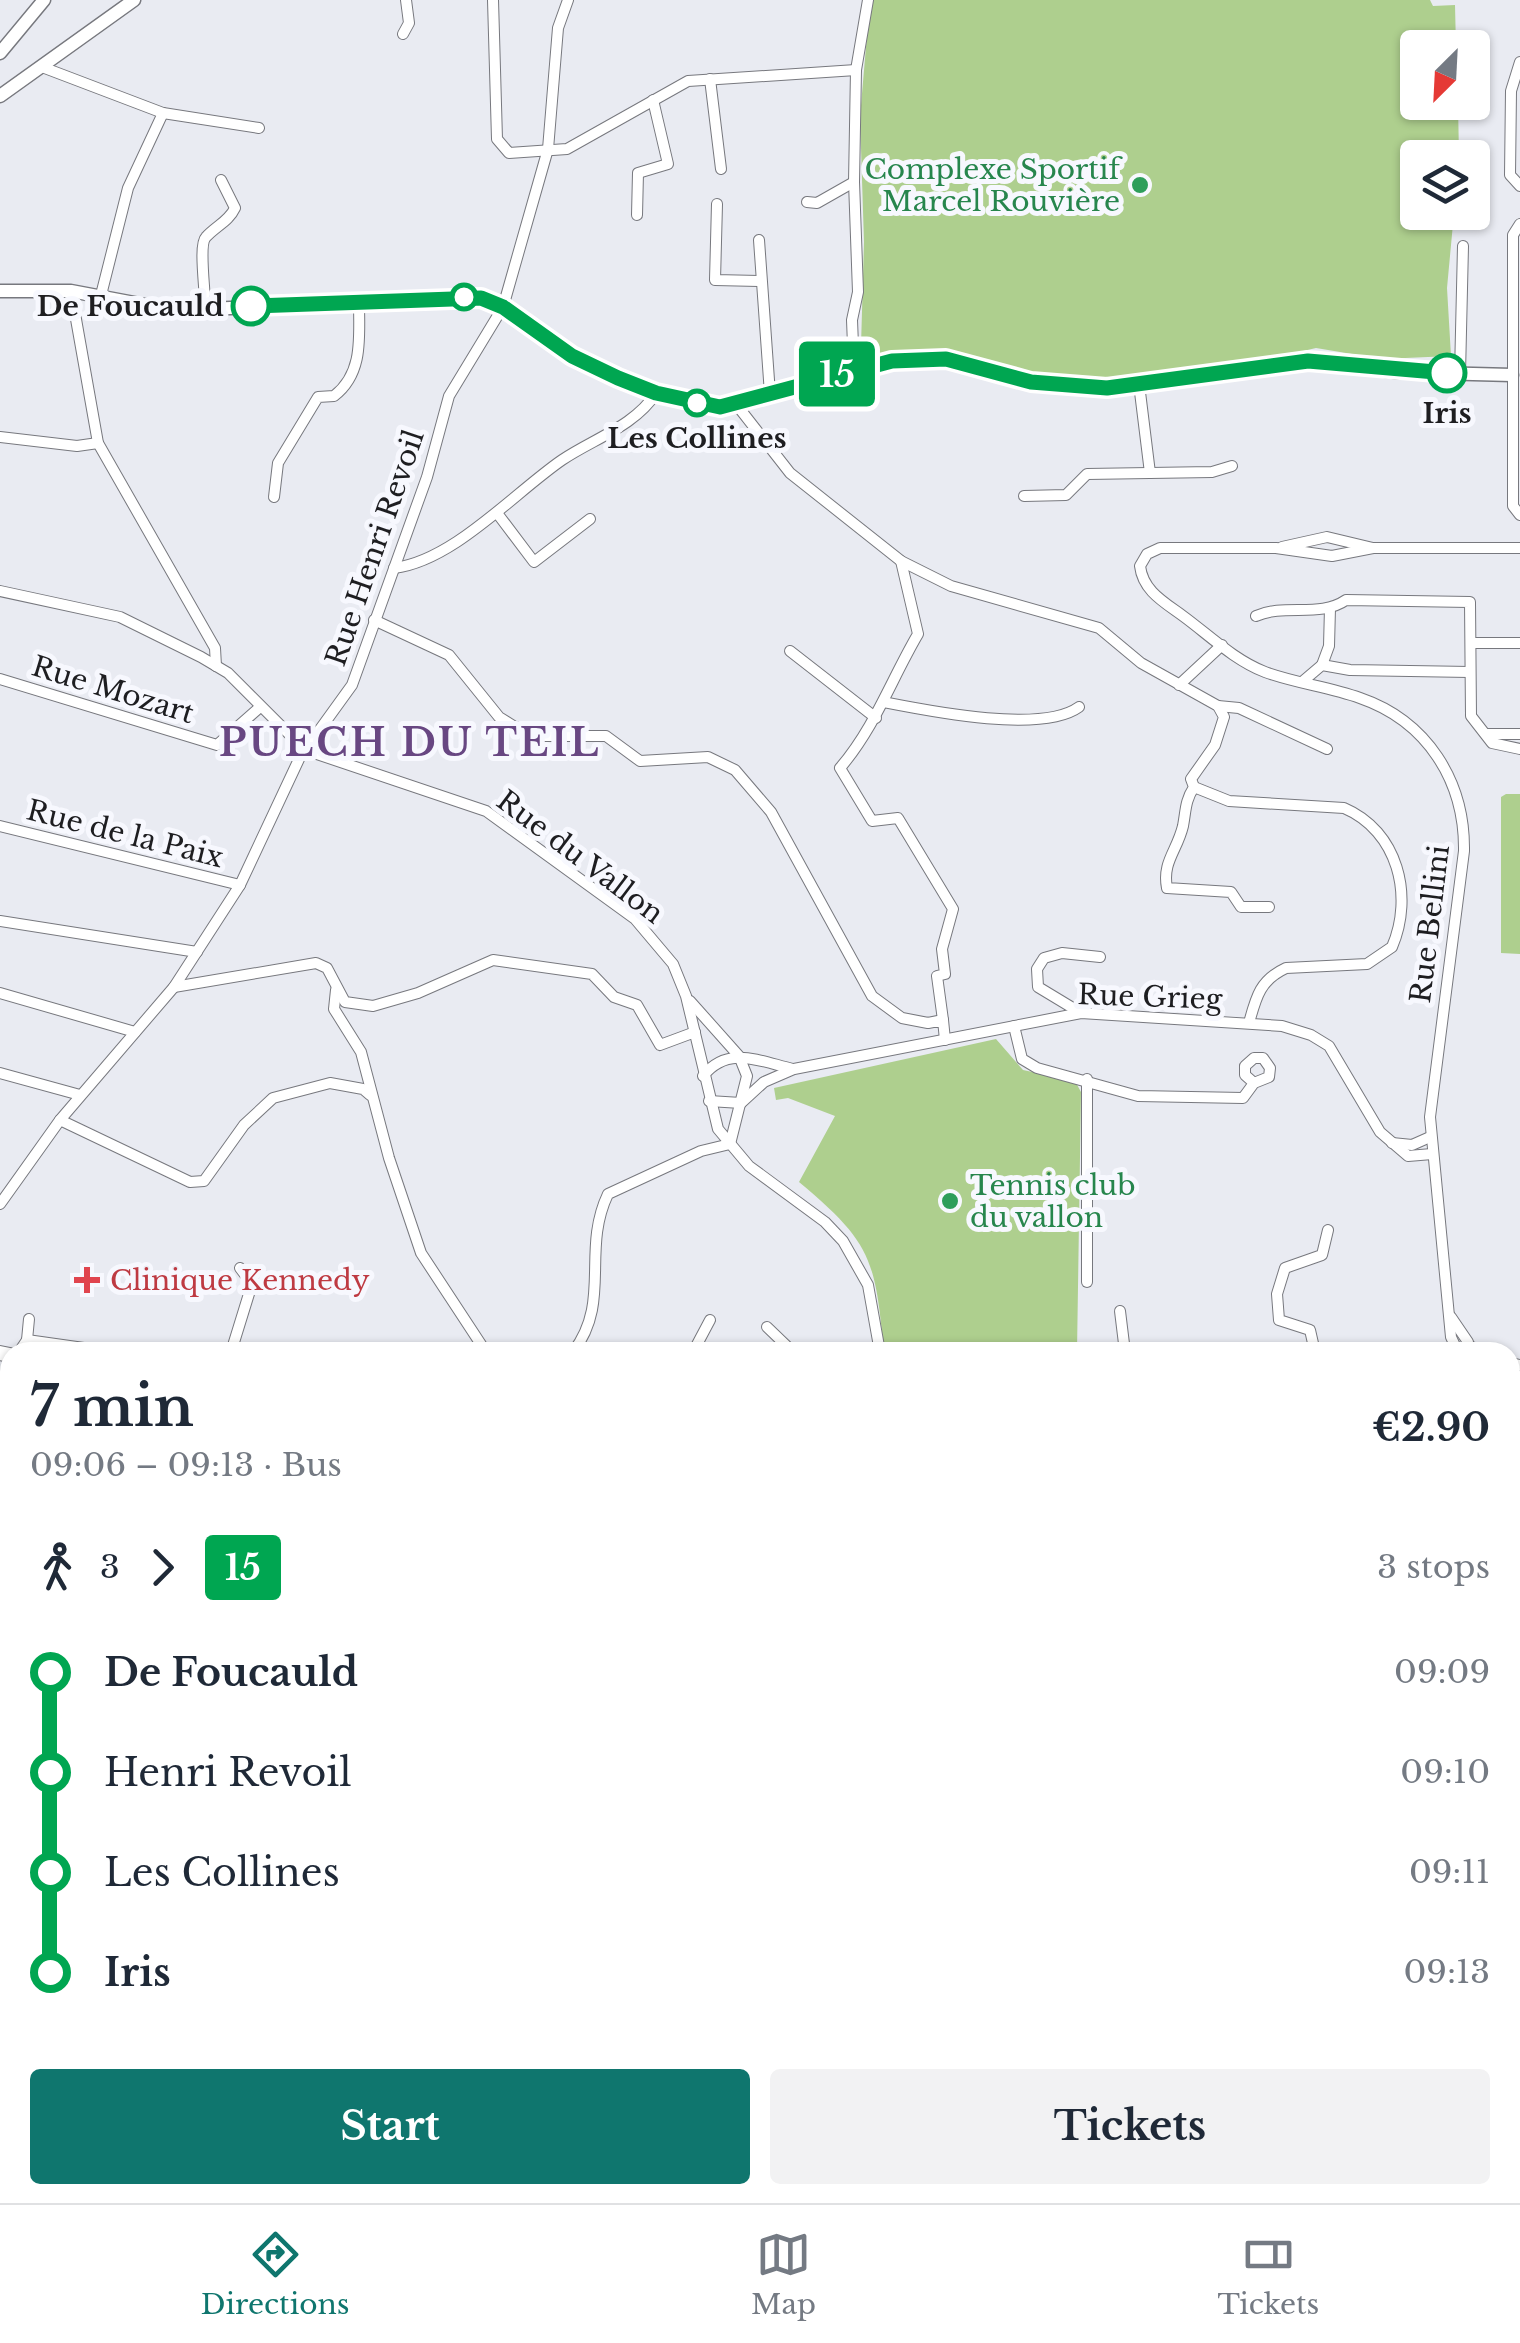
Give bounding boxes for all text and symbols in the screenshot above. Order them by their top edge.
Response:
north arrow [1400,30,1490,120]
map controls [1400,30,1490,230]
button: layers [1400,140,1490,230]
place label: Complexe Sportif Marcel Rouvière [864,152,1123,219]
marker: Complexe Sportif Marcel Rouvière [1129,174,1151,196]
unlabelled marker [451,284,477,310]
marker: De Foucauld [232,287,270,325]
place label: De Foucauld [37,289,224,324]
line badge: 15 [792,342,882,406]
text: 15 [819,353,855,396]
marker: Iris [1428,354,1466,392]
marker: Les Collines [684,390,710,416]
place label: Iris [1422,396,1472,431]
place label: Les Collines [607,421,787,456]
street label: Rue Henri Revoil [318,425,432,671]
street label: Rue Mozart [28,649,199,731]
district label: PUECH DU TEIL [219,719,601,766]
street label: Rue du Vallon [490,783,670,931]
street label: Rue de la Paix [23,793,227,875]
street label: Rue Bellini [1403,843,1457,1005]
street label: Rue Grieg [1077,977,1224,1017]
place label: Tennis club du vallon [970,1168,1136,1235]
marker: Tennis club du vallon [939,1190,961,1212]
place label: Clinique Kennedy [110,1263,370,1298]
marker: Clinique Kennedy [74,1267,100,1293]
text: 7 min [30,1373,194,1441]
text: €2.90 [1372,1404,1490,1451]
text: 09:06 – 09:13 · Bus [30,1445,342,1485]
icon: walk [30,1540,85,1595]
icon: forward [135,1540,190,1595]
text: 15 [225,1546,261,1589]
text: 3 [100,1547,120,1587]
text: 3 stops [1377,1547,1490,1587]
text: De Foucauld [104,1649,358,1696]
text: 09:09 [1394,1652,1490,1692]
text: Henri Revoil [104,1749,352,1796]
text: 09:10 [1400,1752,1490,1792]
text: Les Collines [104,1849,340,1896]
text: 09:11 [1409,1852,1490,1892]
text: Iris [104,1949,171,1996]
text: 09:13 [1403,1952,1490,1992]
button: Start [30,2069,750,2184]
button: Tickets [770,2069,1490,2184]
tab: Directions [201,2227,350,2322]
tab: Map [751,2227,816,2322]
tab: Tickets [1218,2227,1319,2322]

